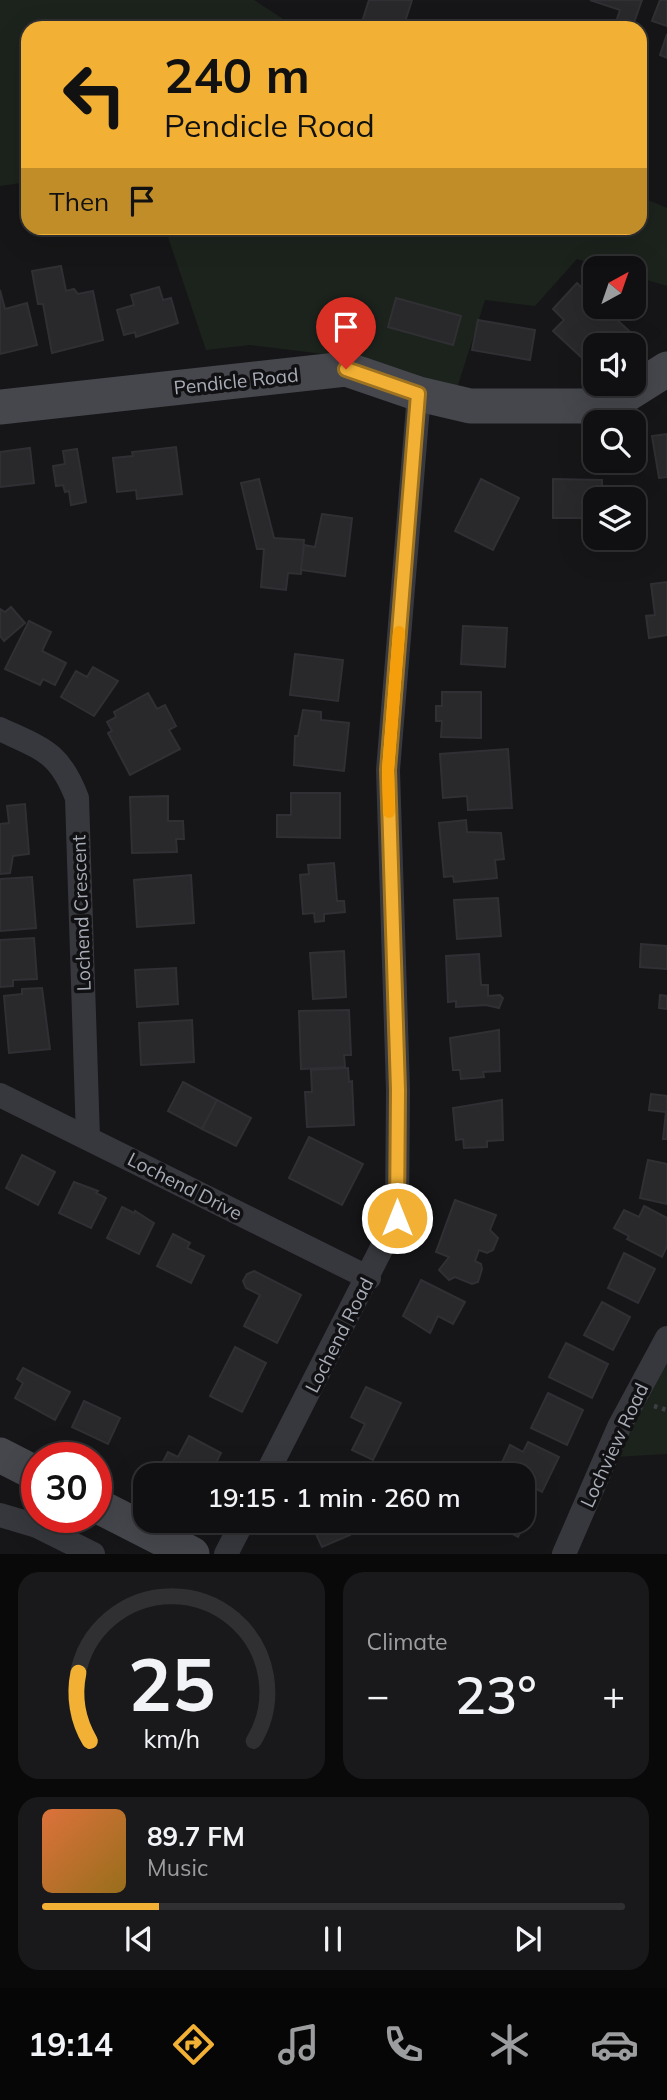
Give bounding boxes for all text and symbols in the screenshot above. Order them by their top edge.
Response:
text: 240 m [164,44,310,105]
icon: left [49,49,140,140]
text: Pendicle Road [164,105,375,145]
icon: arrive [123,182,161,220]
text: Then [49,185,109,218]
north arrow [583,256,646,318]
map controls [583,256,646,550]
pin [316,297,376,369]
icon: arrive [327,308,365,346]
button: sound [583,333,646,396]
street label: Pendicle Road [173,363,299,399]
button: search [583,410,646,473]
button: layers [583,487,646,550]
street label: Lochend Crescent [66,834,96,992]
street label: Lochend Drive [124,1147,246,1225]
position arrow [360,1181,434,1255]
street label: Lochend Road [300,1273,378,1397]
street label: Lochview Road [575,1379,653,1511]
speed limit sign: 30 [21,1442,112,1533]
text: 19:15 · 1 min · 260 m [207,1481,461,1514]
text: Climate [367,1627,448,1656]
text: 25 [128,1639,215,1730]
text: 23° [455,1662,537,1727]
text: − [367,1671,389,1719]
text: + [602,1671,625,1719]
text: km/h [143,1723,200,1754]
text: 89.7 FM [147,1820,245,1853]
text: Music [147,1853,208,1882]
icon: previous [120,1920,158,1958]
icon: pause [314,1920,352,1958]
icon: next [509,1920,547,1958]
icon: directions [169,2020,218,2069]
icon: music [274,2020,323,2069]
icon: phone [379,2020,428,2069]
icon: climate [485,2020,534,2069]
icon: car [590,2020,639,2069]
text: 19:14 [28,2024,113,2064]

